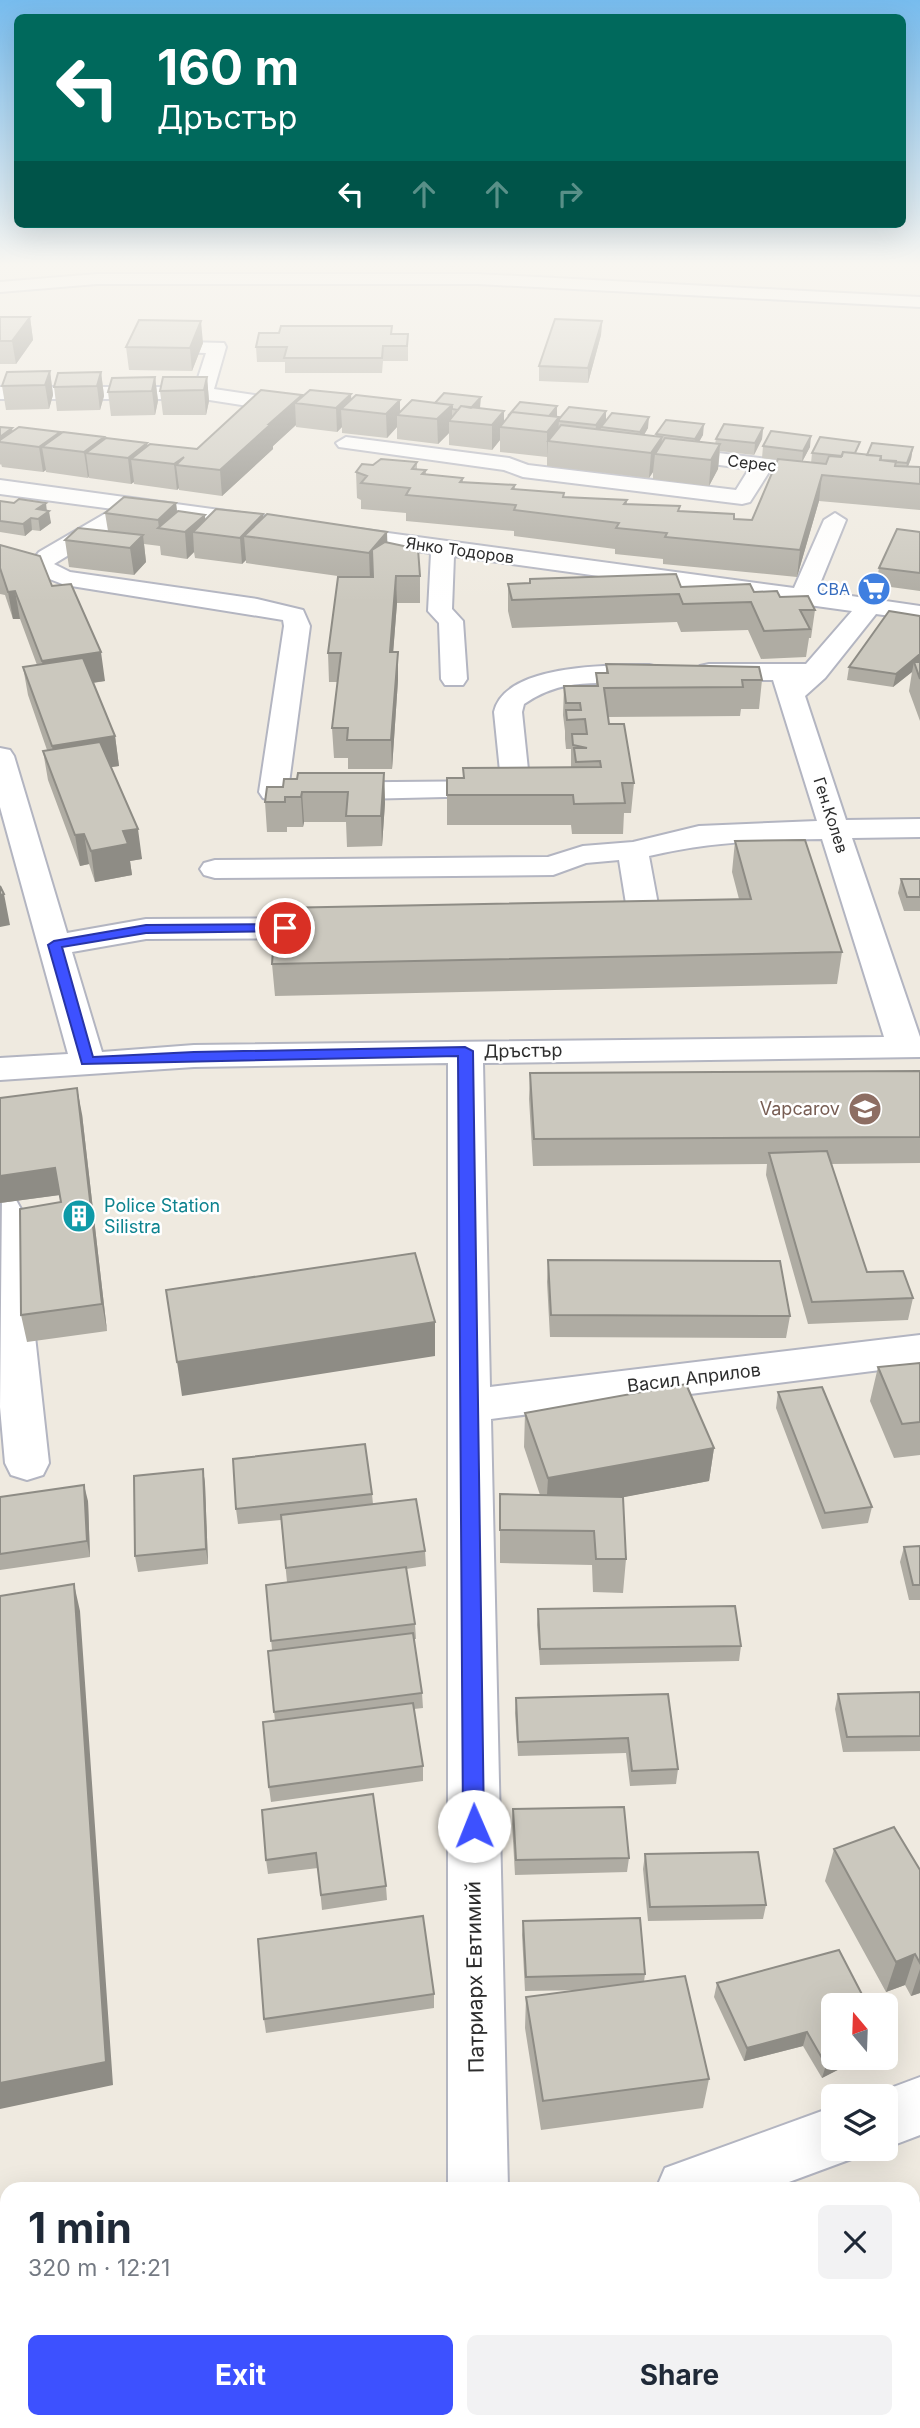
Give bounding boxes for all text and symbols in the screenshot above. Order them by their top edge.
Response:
text: 160 m [157,38,299,97]
icon: left [42,42,133,133]
text: Дръстър [157,98,297,137]
icon: left [332,175,370,213]
icon: ahead [405,175,443,213]
icon: ahead [478,175,516,213]
icon: right [551,175,589,213]
street label: Серес [726,450,778,476]
street label: Янко Тодоров [405,533,515,567]
supermarket icon: CBA [855,570,893,608]
place label: CBA [817,579,850,599]
street label: Ген.Колев [809,774,853,856]
pin [255,898,315,958]
icon: arrive [266,909,304,947]
street label: Дръстър [483,1039,563,1062]
school or university icon: Vapcarov [846,1090,884,1128]
place label: Vapcarov [760,1098,840,1119]
place label: Police Station Silistra [104,1195,220,1237]
building icon: Police Station Silistra [60,1197,98,1235]
street label: Васил Априлов [626,1359,762,1396]
position arrow [437,1789,511,1863]
street label: Патриарх Евтимий [460,1881,489,2073]
north arrow [821,1993,898,2070]
map controls [821,1993,898,2161]
button: layers [821,2084,898,2161]
text: 1 min [28,2202,132,2253]
button: close [818,2205,892,2279]
text: 320 m · 12:21 [28,2254,170,2282]
button: Exit [28,2335,453,2415]
button: Share [467,2335,892,2415]

